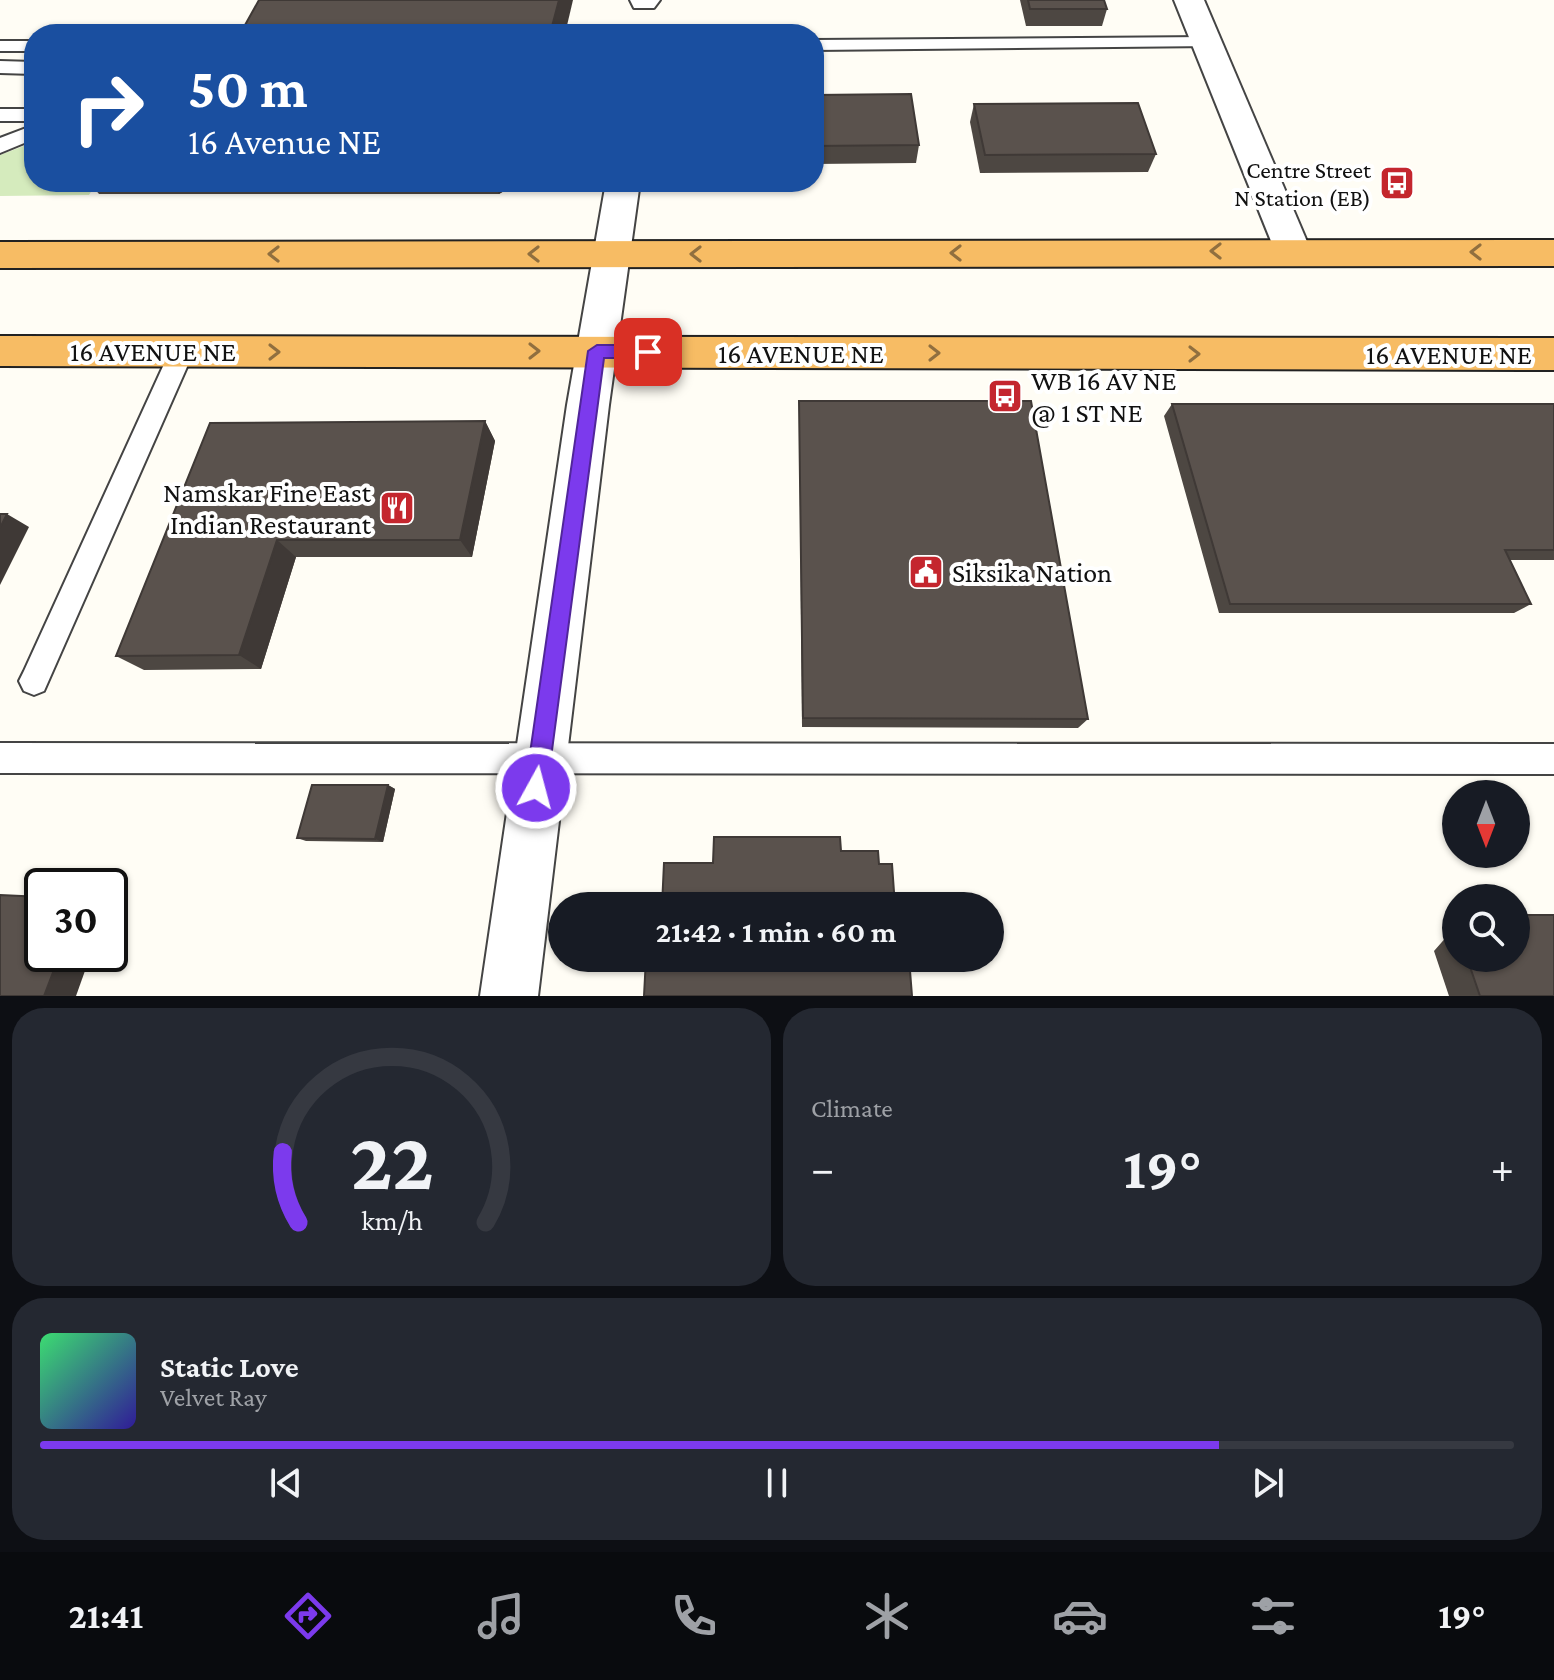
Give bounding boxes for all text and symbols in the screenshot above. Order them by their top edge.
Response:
icon: right [56,56,160,160]
text: 50 m [188,57,308,119]
text: 16 Avenue NE [188,122,381,162]
place label: Centre Street N Station (EB) [1234,156,1372,212]
bus stop icon: Centre Street N Station (EB) [1378,164,1416,202]
one-way arrow [1209,242,1222,260]
one-way arrow [1469,243,1482,261]
one-way arrow [949,244,962,261]
one-way arrow [267,245,280,263]
one-way arrow [527,245,540,263]
one-way arrow [689,245,702,263]
pin [614,318,682,386]
icon: arrive [626,330,670,374]
street label: 16 AVENUE NE [70,336,236,367]
street label: 16 AVENUE NE [718,338,884,369]
street label: 16 AVENUE NE [1366,339,1532,370]
one-way arrow [528,342,541,360]
one-way arrow [268,343,281,360]
one-way arrow [928,344,941,362]
one-way arrow [1188,345,1201,363]
place label: WB 16 AV NE @ 1 ST NE [1031,365,1176,428]
bus stop icon: WB 16 AV NE @ 1 ST NE [986,377,1024,415]
place label: Namskar Fine East Indian Restaurant [163,477,372,540]
restaurant icon: Namskar Fine East Indian Restaurant [378,489,416,527]
public building icon: Siksika Nation [907,553,945,591]
place label: Siksika Nation [952,557,1112,588]
position arrow [494,746,578,830]
north arrow [1442,780,1530,868]
map controls [1442,780,1530,972]
speed limit sign: 30 [24,868,128,972]
button: search [1442,884,1530,972]
text: 21:42 · 1 min · 60 m [656,915,896,948]
text: Climate [811,1094,893,1123]
text: 22 [350,1114,433,1207]
text: 19° [1123,1134,1202,1201]
text: − [811,1144,834,1192]
text: + [1491,1144,1514,1192]
text: km/h [361,1204,422,1236]
text: Static Love [160,1350,299,1383]
text: Velvet Ray [160,1383,267,1412]
icon: previous [264,1461,308,1505]
icon: pause [755,1461,799,1505]
icon: next [1246,1461,1290,1505]
icon: directions [280,1588,336,1644]
icon: music [473,1588,529,1644]
icon: phone [666,1588,722,1644]
icon: climate [859,1588,915,1644]
icon: car [1052,1588,1108,1644]
icon: filters [1245,1588,1301,1644]
text: 21:41 [69,1596,143,1636]
text: 19° [1438,1596,1485,1636]

